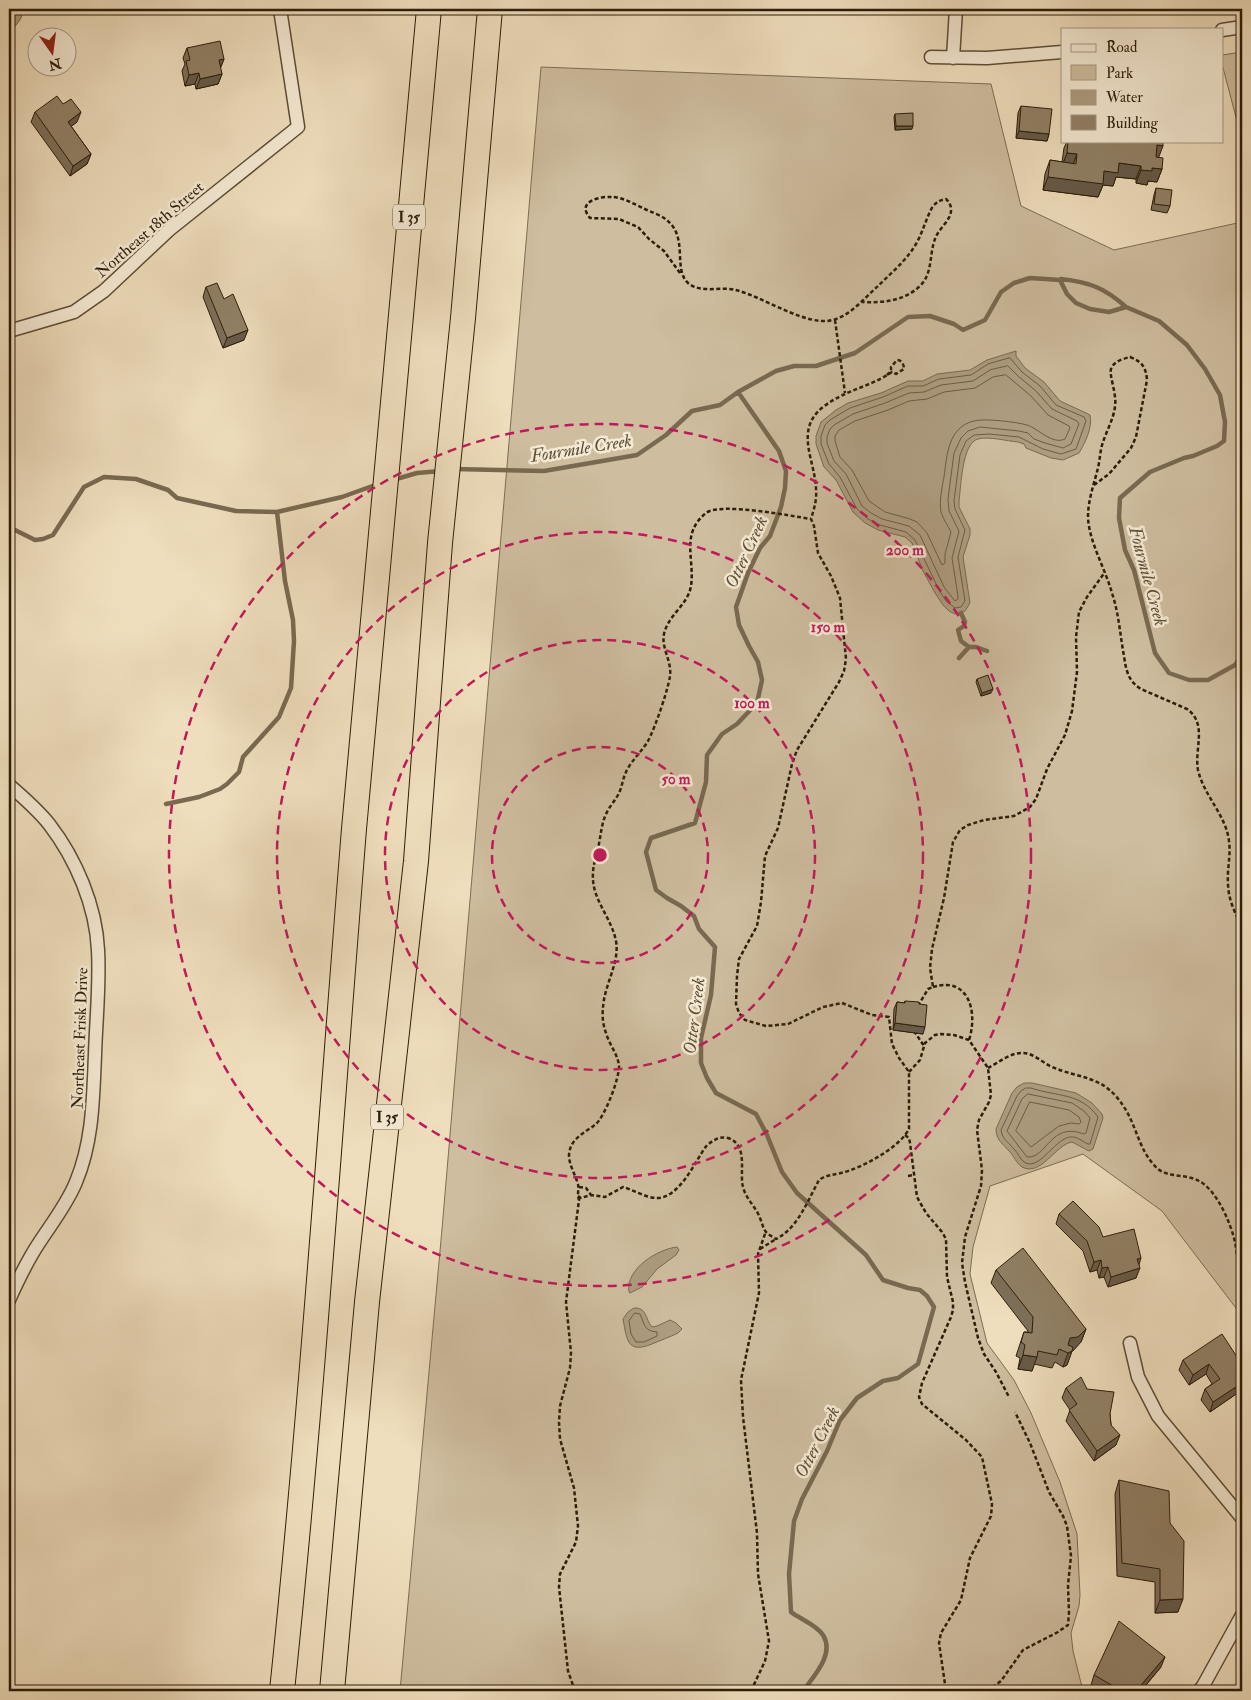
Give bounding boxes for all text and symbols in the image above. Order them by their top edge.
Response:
north arrow [28,28,78,78]
legend [1061,28,1224,142]
text: Road [1106,38,1138,57]
text: N [46,54,64,74]
text: Park [1106,64,1133,83]
text: Water [1105,88,1143,107]
text: Building [1106,114,1158,133]
street label: Northeast 18th Street [91,177,208,282]
road number: I 35 [393,204,425,230]
water label: Fourmile Creek [528,429,633,468]
water label: Otter Creek [720,512,773,592]
water label: Fourmile Creek [1123,523,1172,628]
text: 200 m [886,541,924,560]
text: 150 m [811,618,845,637]
text: 100 m [734,694,770,713]
text: 50 m [662,770,691,789]
centre of rings [591,846,609,864]
street label: Northeast Frisk Drive [68,967,92,1109]
water label: Otter Creek [678,976,711,1056]
road number: I 35 [371,1104,403,1130]
water label: Otter Creek [790,1403,845,1482]

